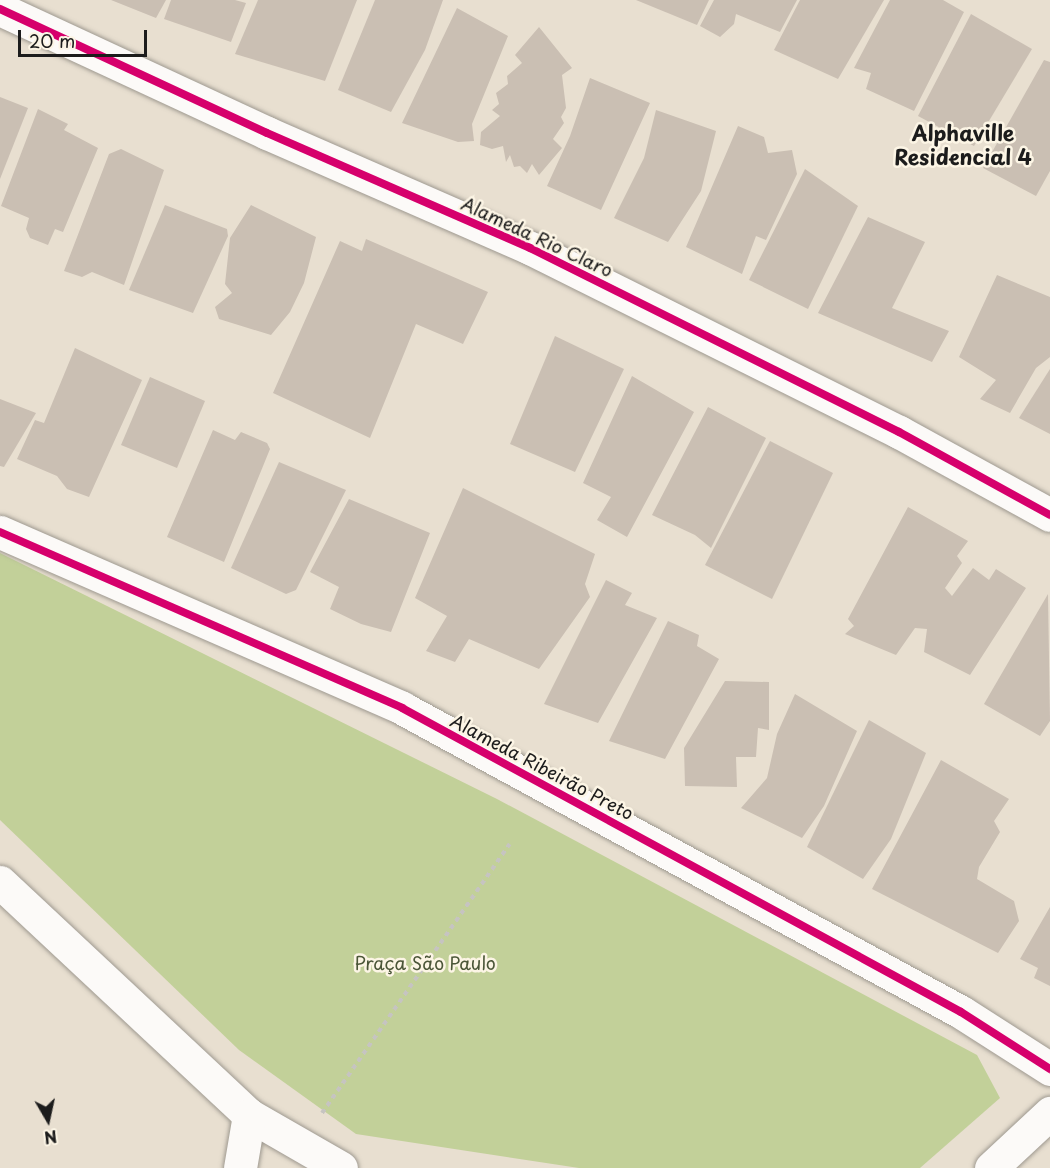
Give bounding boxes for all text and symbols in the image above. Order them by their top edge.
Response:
scale bar [21,18,150,56]
text: 20 m [29,27,75,54]
district label: Alphaville Residencial 4 [894,119,1032,169]
street label: Alameda Rio Claro [458,193,616,281]
street label: Alameda Ribeirão Preto [447,710,637,824]
park label: Praça São Paulo [355,952,495,974]
north arrow [18,1090,78,1150]
text: N [43,1125,59,1151]

